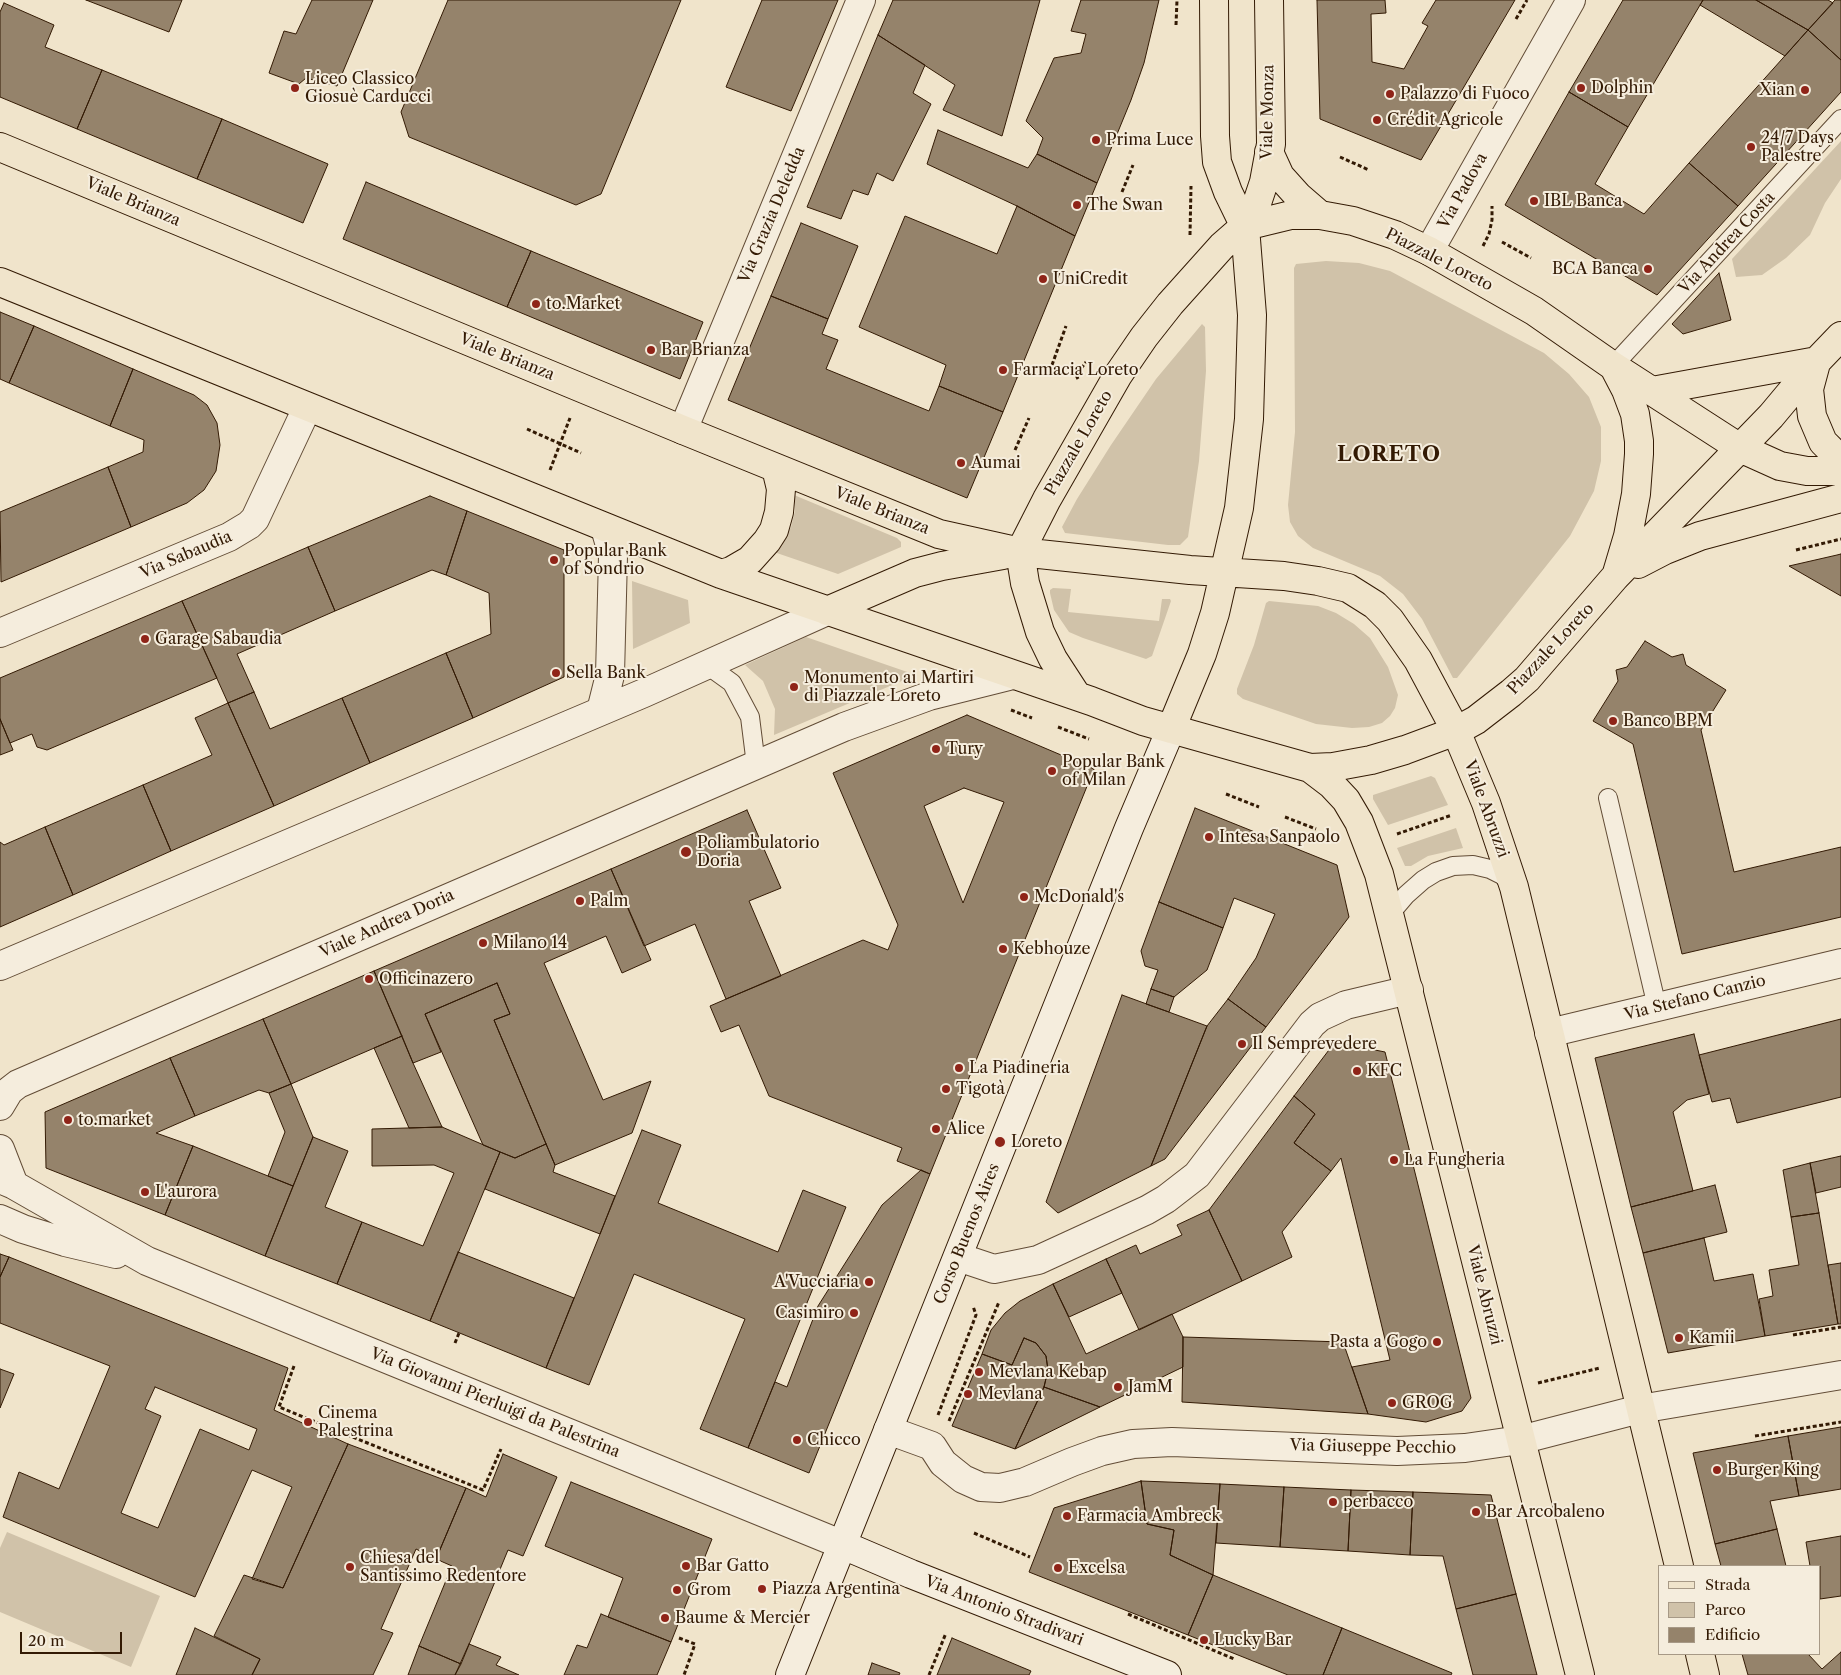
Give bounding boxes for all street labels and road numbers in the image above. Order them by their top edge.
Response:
street label: Viale Monza [1258,64,1278,160]
street label: Via Grazia Deledda [735,144,809,286]
street label: Via Padova [1434,150,1492,232]
street label: Viale Brianza [83,173,183,231]
street label: Via Andrea Costa [1675,188,1779,298]
street label: Piazzale Loreto [1382,225,1496,295]
street label: Viale Brianza [457,329,557,385]
street label: Piazzale Loreto [1041,387,1117,499]
street label: Viale Brianza [832,483,932,539]
street label: Via Sabaudia [137,527,235,583]
street label: Piazzale Loreto [1504,599,1598,699]
street label: Viale Abruzzi [1459,758,1513,860]
street label: Viale Andrea Doria [317,886,457,962]
street label: Via Stefano Canzio [1622,971,1768,1025]
street label: Corso Buenos Aires [930,1161,1004,1307]
street label: Viale Abruzzi [1462,1243,1506,1347]
street label: Via Giovanni Pierluigi da Palestrina [367,1344,623,1462]
street label: Via Giuseppe Pecchio [1290,1436,1456,1458]
street label: Via Antonio Stradivari [922,1572,1086,1650]

